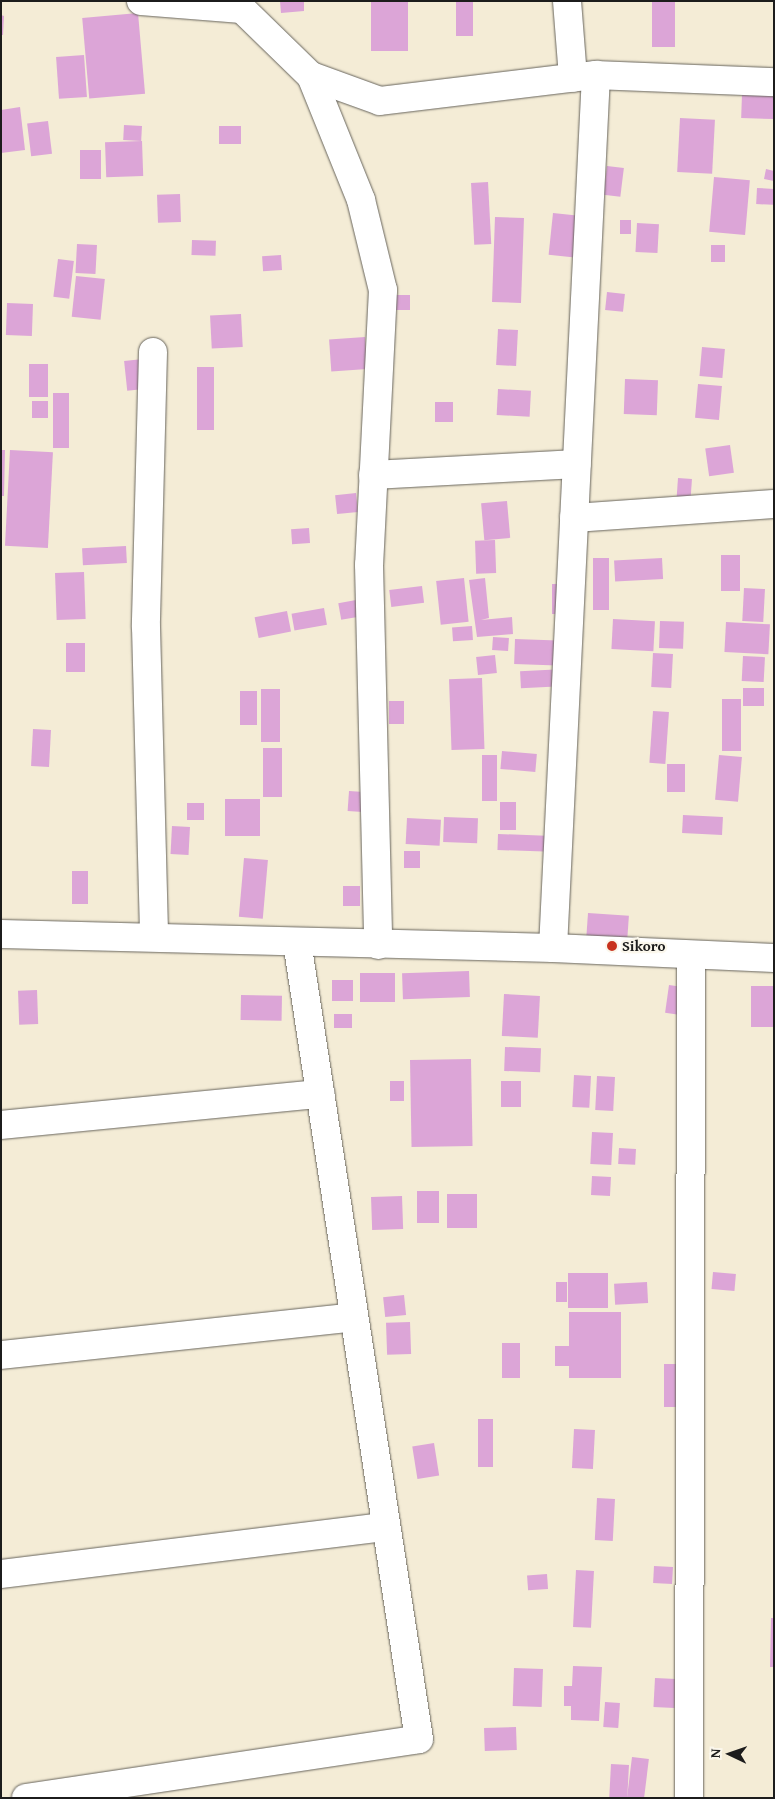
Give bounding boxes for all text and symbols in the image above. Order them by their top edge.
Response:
place label: Sikoro [622,937,665,955]
marker: Sikoro [606,940,618,952]
north arrow [705,1729,755,1779]
text: N [705,1748,725,1758]

